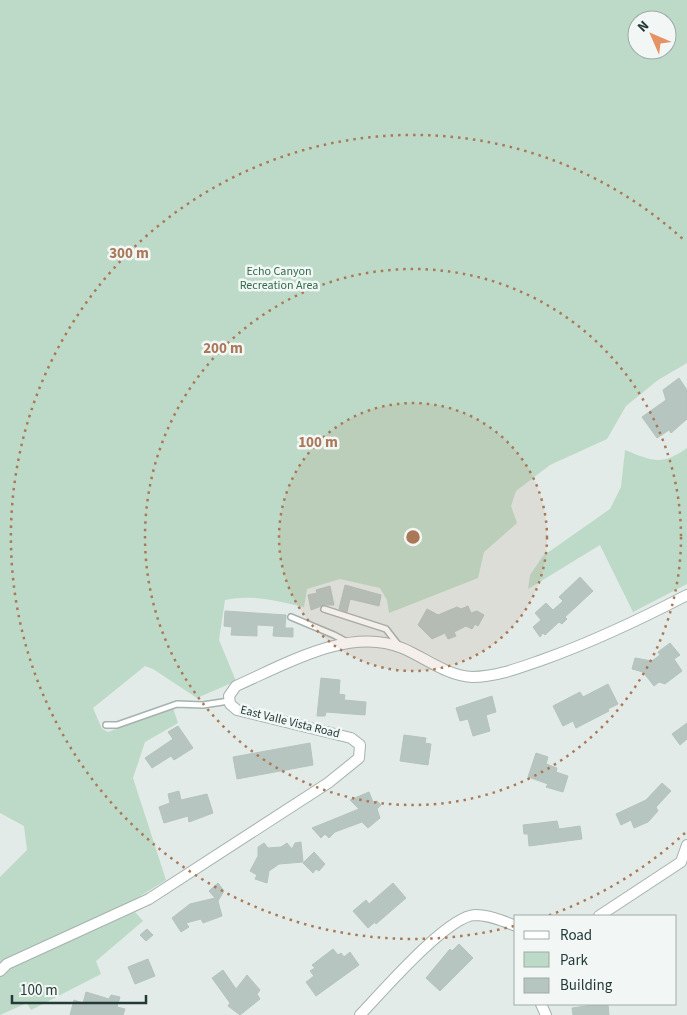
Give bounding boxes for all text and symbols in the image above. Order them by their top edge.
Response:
north arrow [627,10,677,60]
text: N [633,16,654,37]
text: 300 m [109,243,149,264]
park label: Echo Canyon Recreation Area [240,263,318,294]
text: 200 m [203,338,243,359]
text: 100 m [298,432,338,453]
centre of rings [404,528,422,546]
street label: East Valle Vista Road [238,701,342,743]
legend [514,915,677,1005]
text: Road [560,925,592,946]
text: Park [560,950,589,971]
scale bar [12,972,146,1004]
text: Building [560,975,613,996]
text: 100 m [20,980,58,1001]

